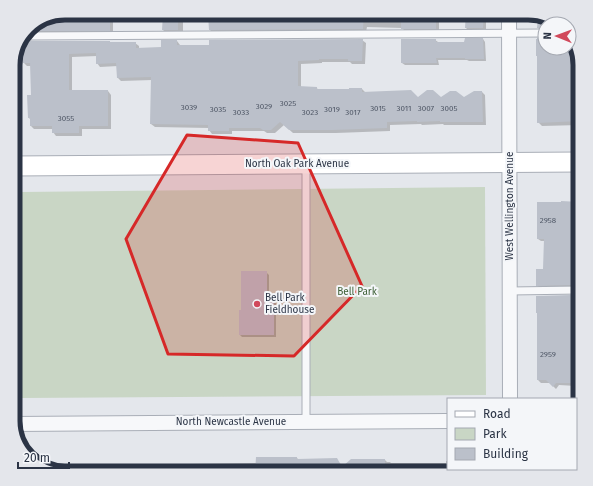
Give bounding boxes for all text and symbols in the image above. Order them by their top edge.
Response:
north arrow [537,16,577,56]
text: N [541,32,554,40]
house number: 3025 [280,99,296,108]
house number: 3029 [256,102,272,111]
house number: 3039 [181,103,197,112]
house number: 3015 [370,104,386,113]
house number: 3011 [396,104,412,113]
house number: 3007 [418,104,435,113]
house number: 3005 [441,104,457,113]
house number: 3035 [210,105,226,114]
house number: 3019 [324,105,340,114]
house number: 3033 [233,108,249,117]
house number: 3023 [302,108,318,117]
house number: 3017 [345,108,361,117]
house number: 3055 [58,114,74,123]
street label: West Wellington Avenue [504,152,516,260]
street label: North Oak Park Avenue [245,158,349,170]
house number: 2958 [540,216,557,225]
park label: Bell Park [337,286,378,298]
place label: Bell Park Fieldhouse [265,292,314,316]
marker: Bell Park Fieldhouse [252,299,262,309]
house number: 2959 [540,350,556,359]
legend [447,398,577,470]
text: Road [483,407,511,421]
street label: North Newcastle Avenue [176,416,286,428]
text: Park [483,427,507,441]
scale bar [18,444,69,470]
text: Building [483,447,529,461]
text: 20 m [24,451,50,465]

